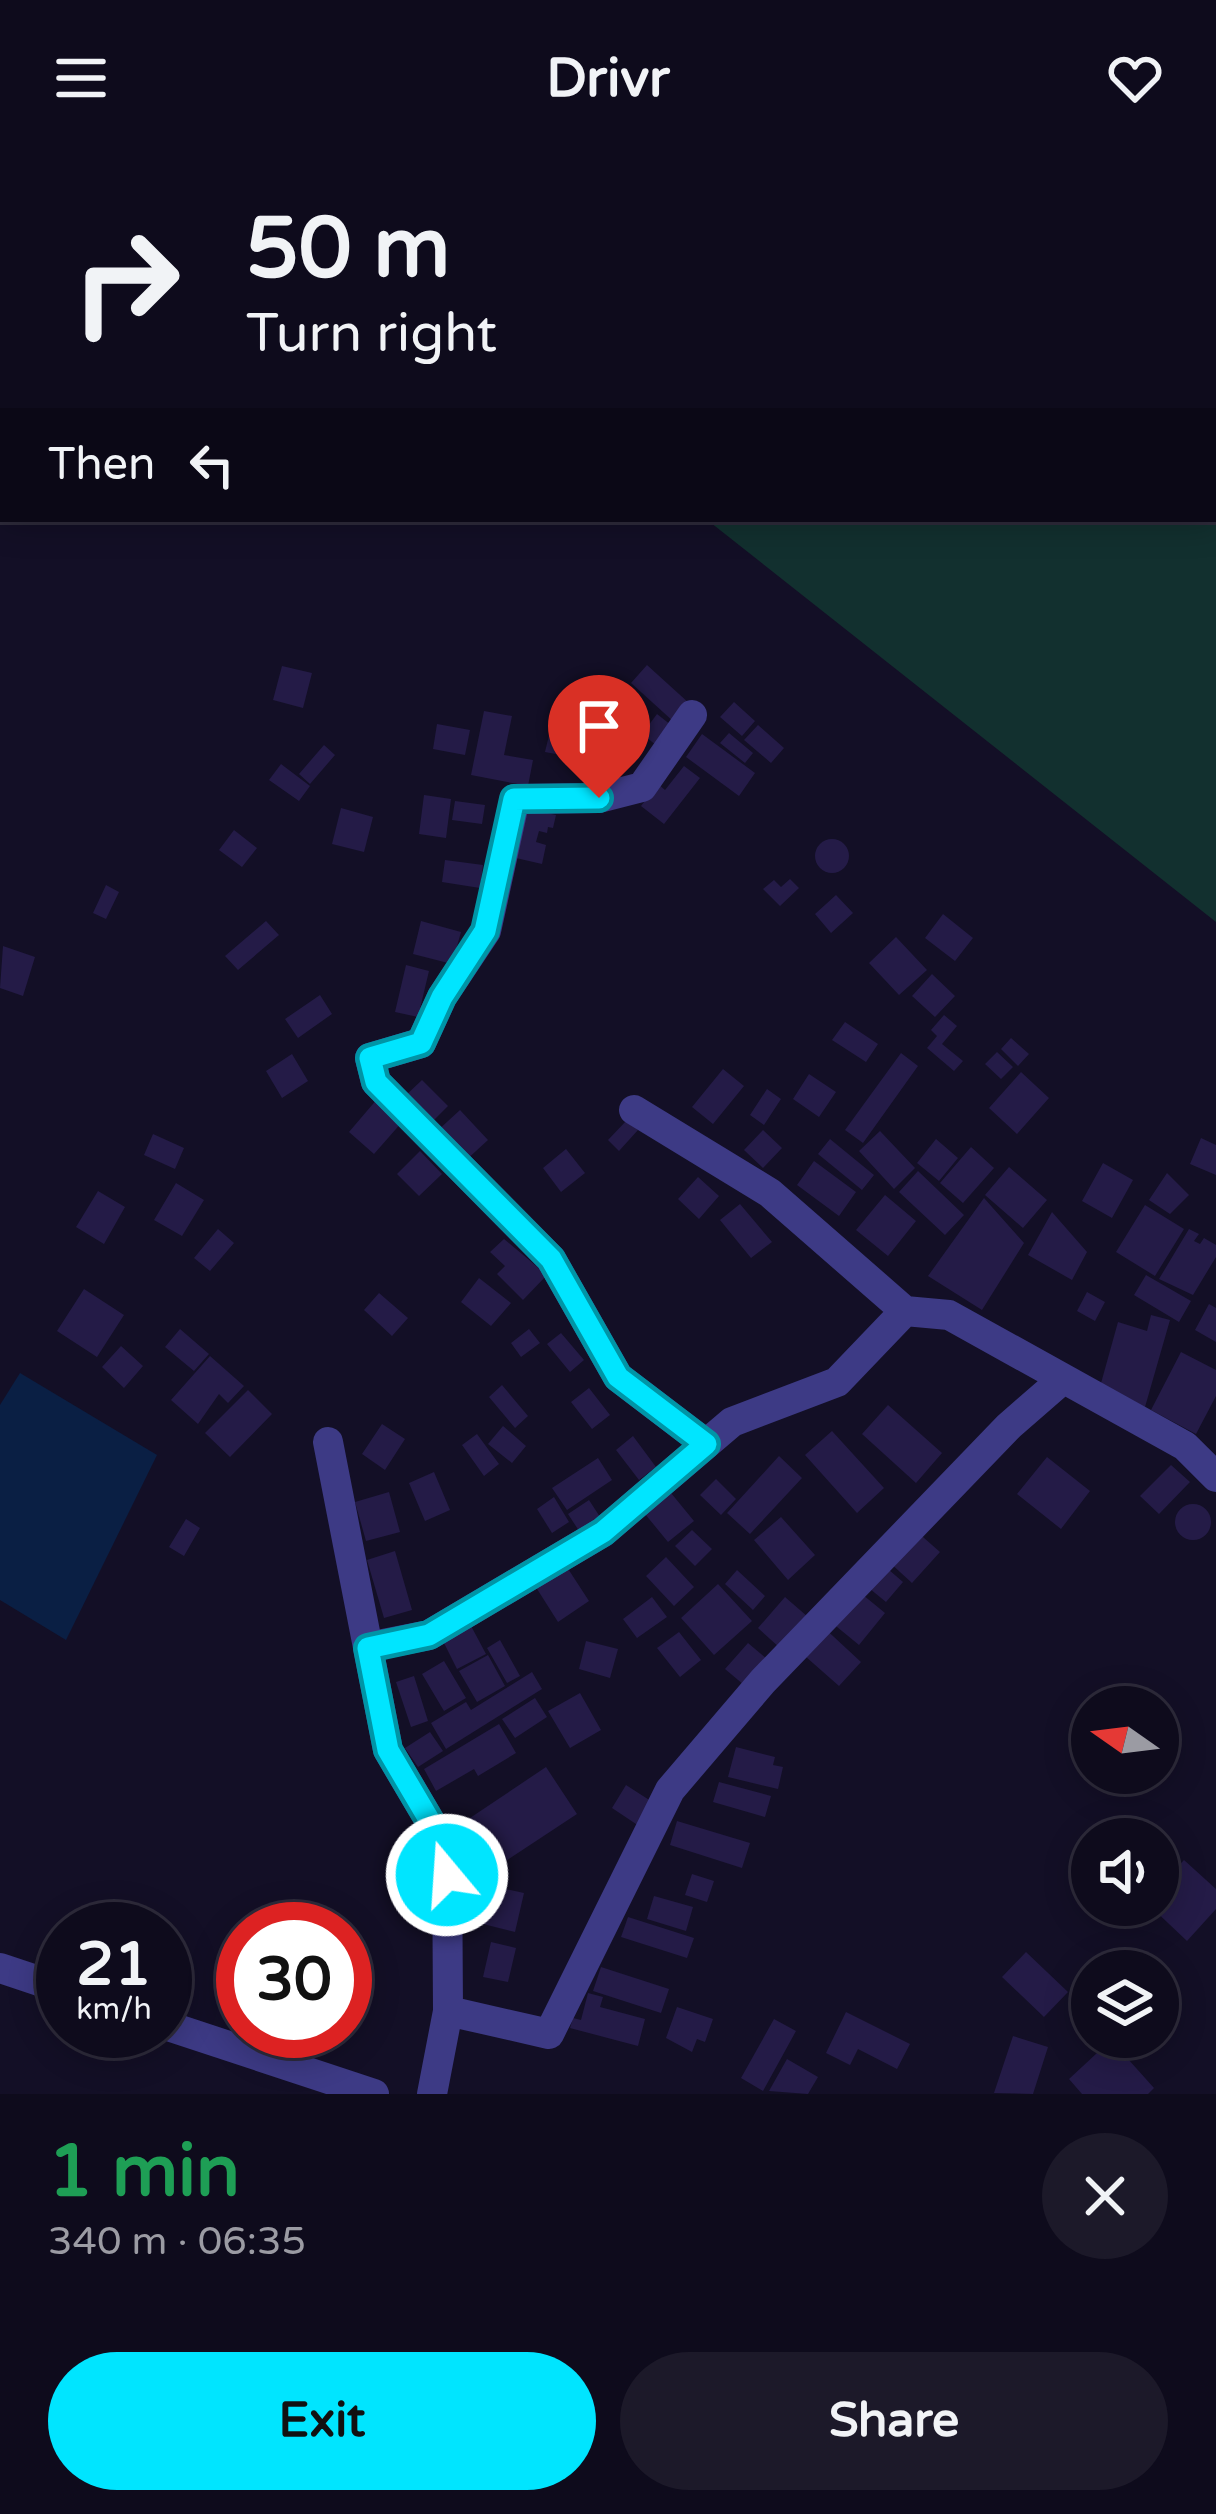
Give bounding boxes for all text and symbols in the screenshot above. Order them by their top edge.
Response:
icon: menu [48,45,114,111]
icon: heart [1102,45,1168,111]
text: Drivr [546,46,670,111]
text: 50 m [246,199,450,300]
icon: right [48,204,204,360]
text: Turn right [246,301,497,366]
icon: left [179,432,245,498]
text: Then [48,438,155,492]
pin [548,675,650,798]
icon: arrive [566,693,632,759]
north arrow [1071,1686,1179,1794]
map controls [1071,1686,1179,2058]
position arrow [384,1812,510,1938]
button: sound [1071,1818,1179,1926]
speed limit sign: 30 [216,1902,372,2058]
text: 21 [76,1929,152,2001]
button: layers [1071,1950,1179,2058]
text: km/h [76,1991,152,2028]
text: 1 min [48,2129,240,2216]
button: close [1042,2133,1168,2259]
text: 340 m · 06:35 [48,2218,306,2265]
button: Exit [48,2352,596,2490]
button: Share [620,2352,1168,2490]

